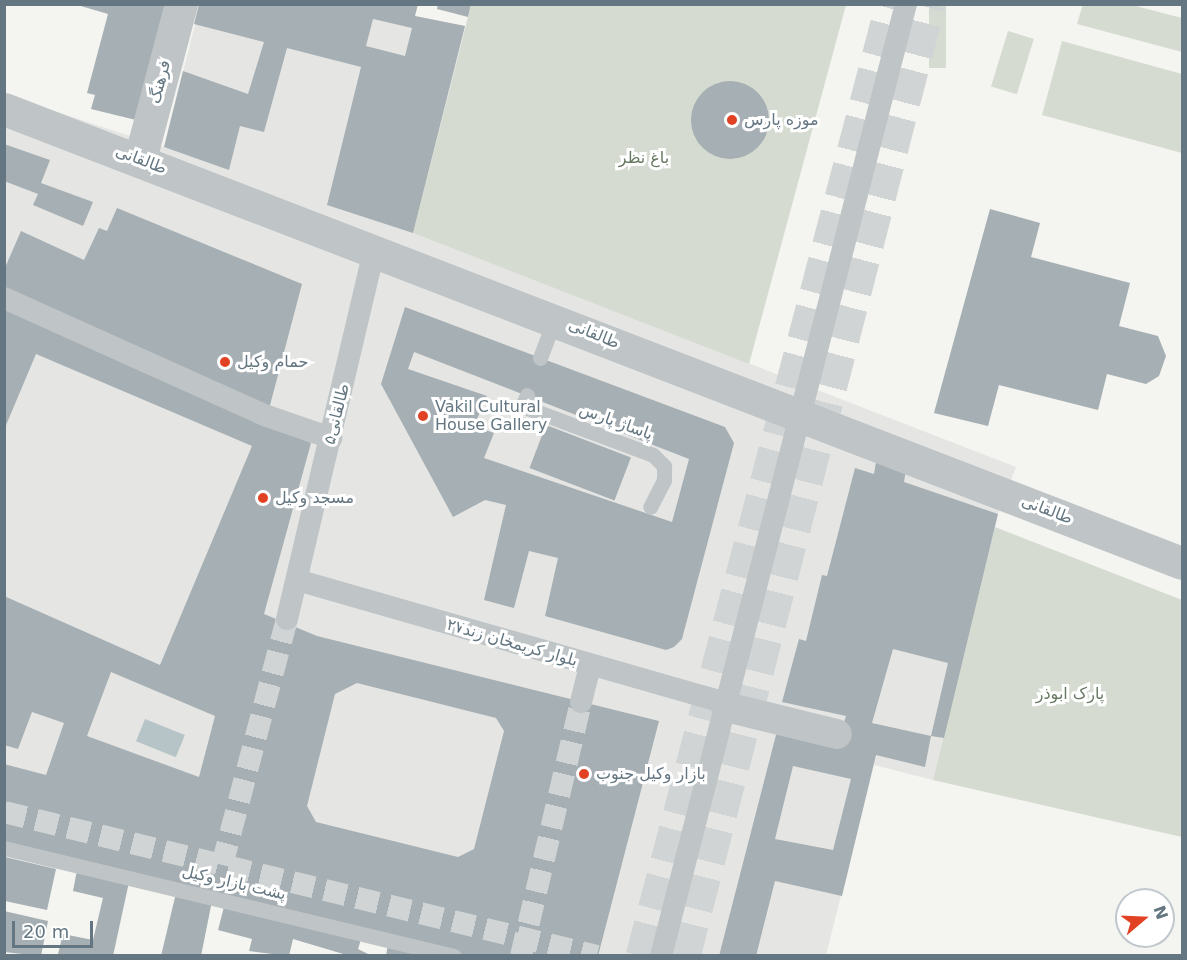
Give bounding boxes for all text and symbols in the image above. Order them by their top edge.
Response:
street label: فرهنگ [145,58,175,106]
place label: موزه پارس [744,110,819,130]
marker: موزه پارس [725,113,739,127]
street label: طالقانی [113,141,169,179]
park label: باغ نظر [619,148,669,168]
street label: طالقانی [566,315,622,353]
place label: حمام وکیل [237,352,308,372]
marker: حمام وکیل [218,355,232,369]
street label: طالقانی۵ [320,382,354,446]
place label: Vakil Cultural House Gallery [435,397,547,435]
street label: پاساژ پارس [577,400,655,444]
marker: Vakil Cultural House Gallery [416,409,430,423]
place label: مسجد وکیل [275,488,354,508]
marker: مسجد وکیل [256,491,270,505]
street label: طالقانی [1019,491,1075,529]
street label: بلوار کریمخان زند۲۷ [444,615,580,671]
park label: پارک ابوذر [1036,684,1104,704]
place label: بازار وکیل جنوب [596,764,706,784]
marker: بازار وکیل جنوب [577,767,591,781]
street label: پشت بازار وکیل [180,862,288,904]
north arrow [1115,888,1175,948]
text: N [1149,903,1172,922]
scale bar [15,909,96,947]
text: 20 m [23,921,69,942]

